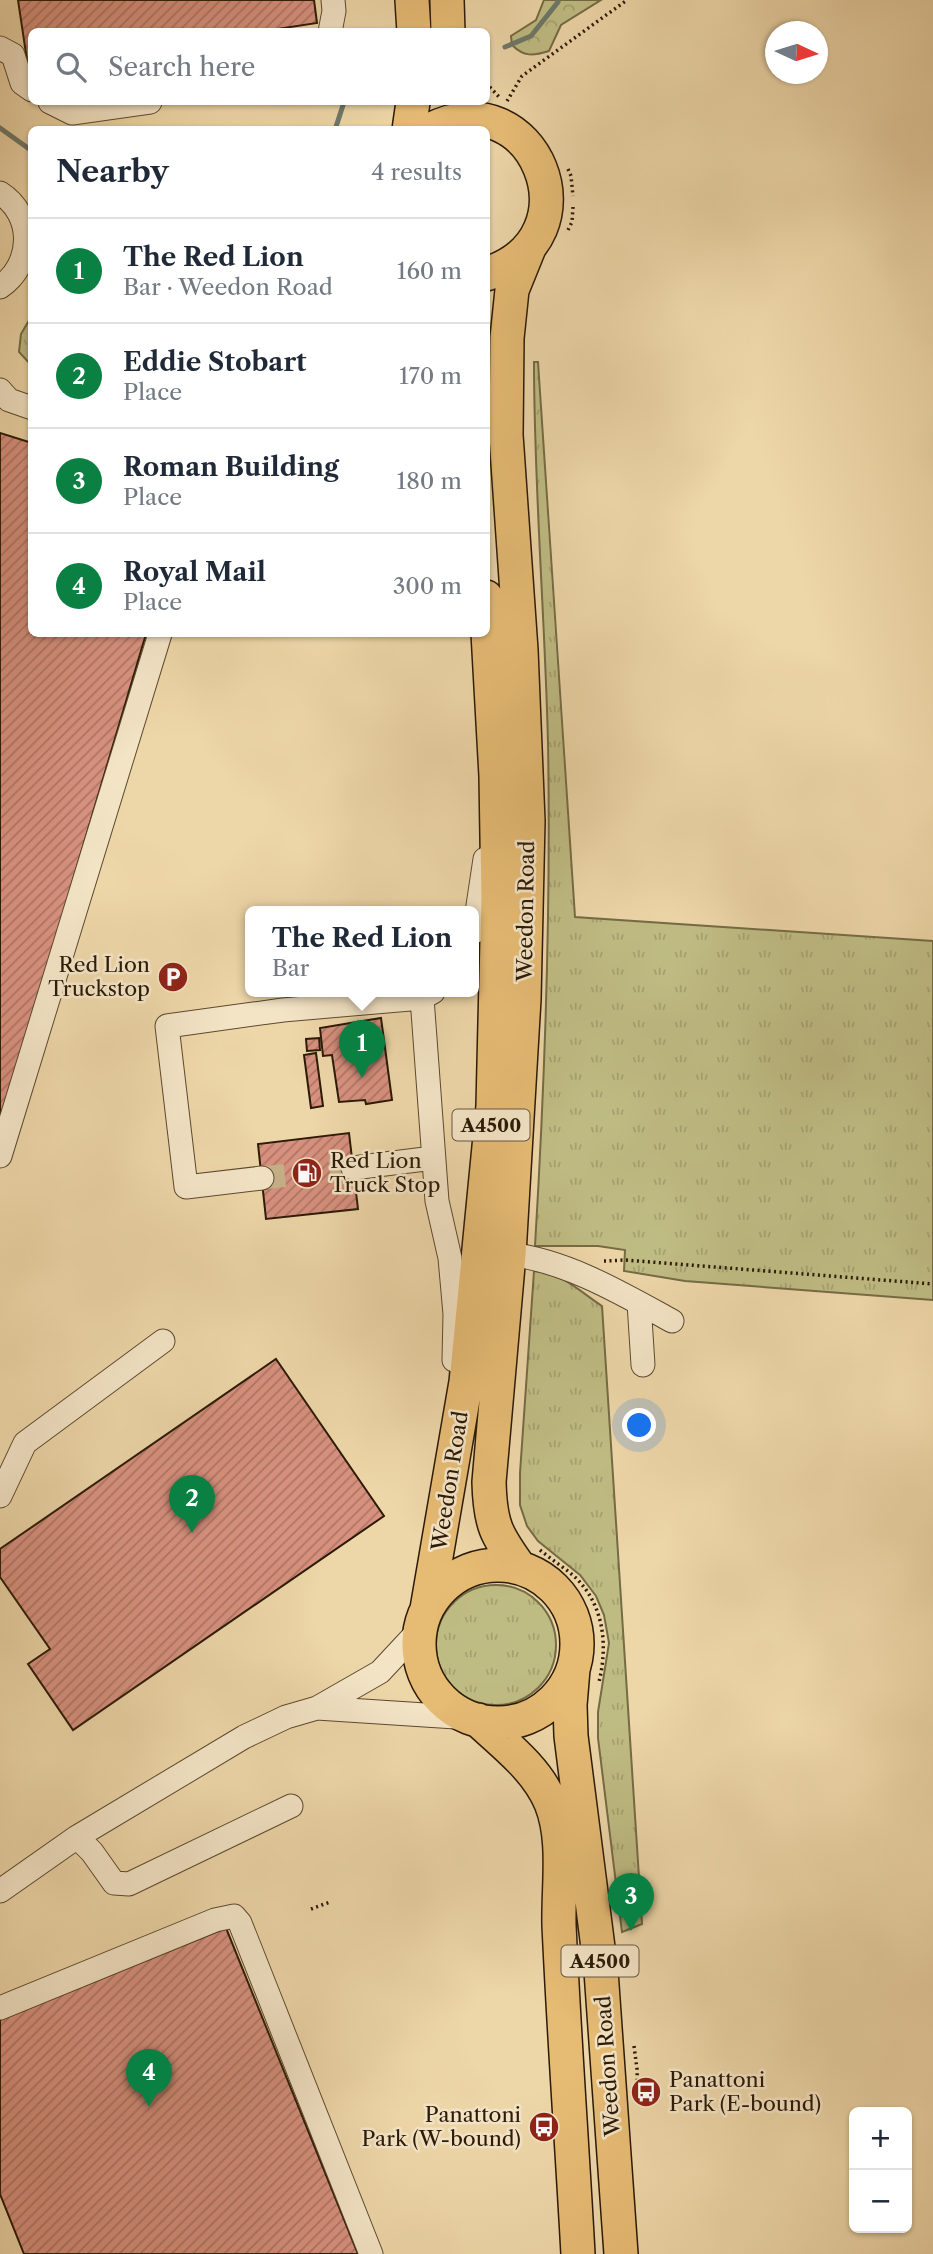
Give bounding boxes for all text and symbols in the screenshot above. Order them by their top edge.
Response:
north arrow [765,21,828,84]
search box [28,28,490,105]
icon: search [52,48,90,86]
text: Search here [108,51,255,83]
text: Nearby [56,153,169,190]
text: 4 results [371,158,462,186]
text: The Red Lion [123,241,304,273]
text: 1 [74,257,84,285]
text: 160 m [397,257,462,285]
text: Bar · Weedon Road [123,273,333,301]
text: Eddie Stobart [123,346,307,378]
text: 2 [72,362,86,390]
text: 170 m [399,362,462,390]
text: Place [123,378,182,406]
text: Roman Building [123,451,339,483]
text: 3 [73,467,86,495]
text: 180 m [397,467,462,495]
text: Place [123,483,182,511]
text: Royal Mail [123,556,266,588]
text: 4 [72,572,86,600]
text: 300 m [393,572,462,600]
text: Place [123,588,182,616]
street label: Weedon Road [512,840,539,983]
popup [245,906,479,997]
text: The Red Lion [272,922,452,954]
place label: Red Lion Truckstop [48,952,150,1001]
text: Bar [272,954,310,982]
parking icon: Red Lion Truckstop [156,960,190,994]
pin: 1 [339,1020,385,1078]
road number: A4500 [452,1110,530,1140]
place label: Red Lion Truck Stop [330,1148,440,1197]
fuel station icon: Red Lion Truck Stop [290,1156,324,1190]
your location [622,1408,656,1442]
street label: Weedon Road [426,1409,473,1554]
pin: 2 [169,1475,215,1533]
pin: 3 [608,1873,654,1931]
road number: A4500 [562,1946,638,1977]
street label: Weedon Road [590,1995,625,2138]
pin: 4 [126,2049,172,2107]
place label: Panattoni Park (E-bound) [669,2067,821,2116]
bus stop icon: Panattoni Park (E-bound) [629,2075,663,2109]
place label: Panattoni Park (W-bound) [361,2102,521,2151]
map controls [849,2107,912,2233]
button: + [849,2107,912,2170]
bus stop icon: Panattoni Park (W-bound) [527,2110,561,2144]
button: − [849,2170,912,2233]

